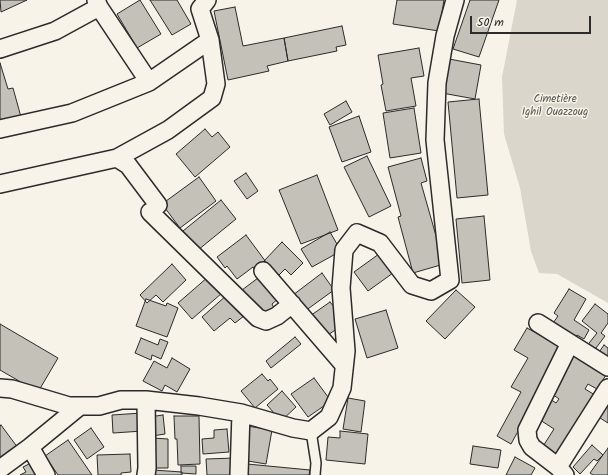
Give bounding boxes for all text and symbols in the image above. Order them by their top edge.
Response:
scale bar [472,8,593,34]
text: 50 m [477,13,504,32]
park label: Cimetière Ighil Ouazzoug [522,93,588,119]

